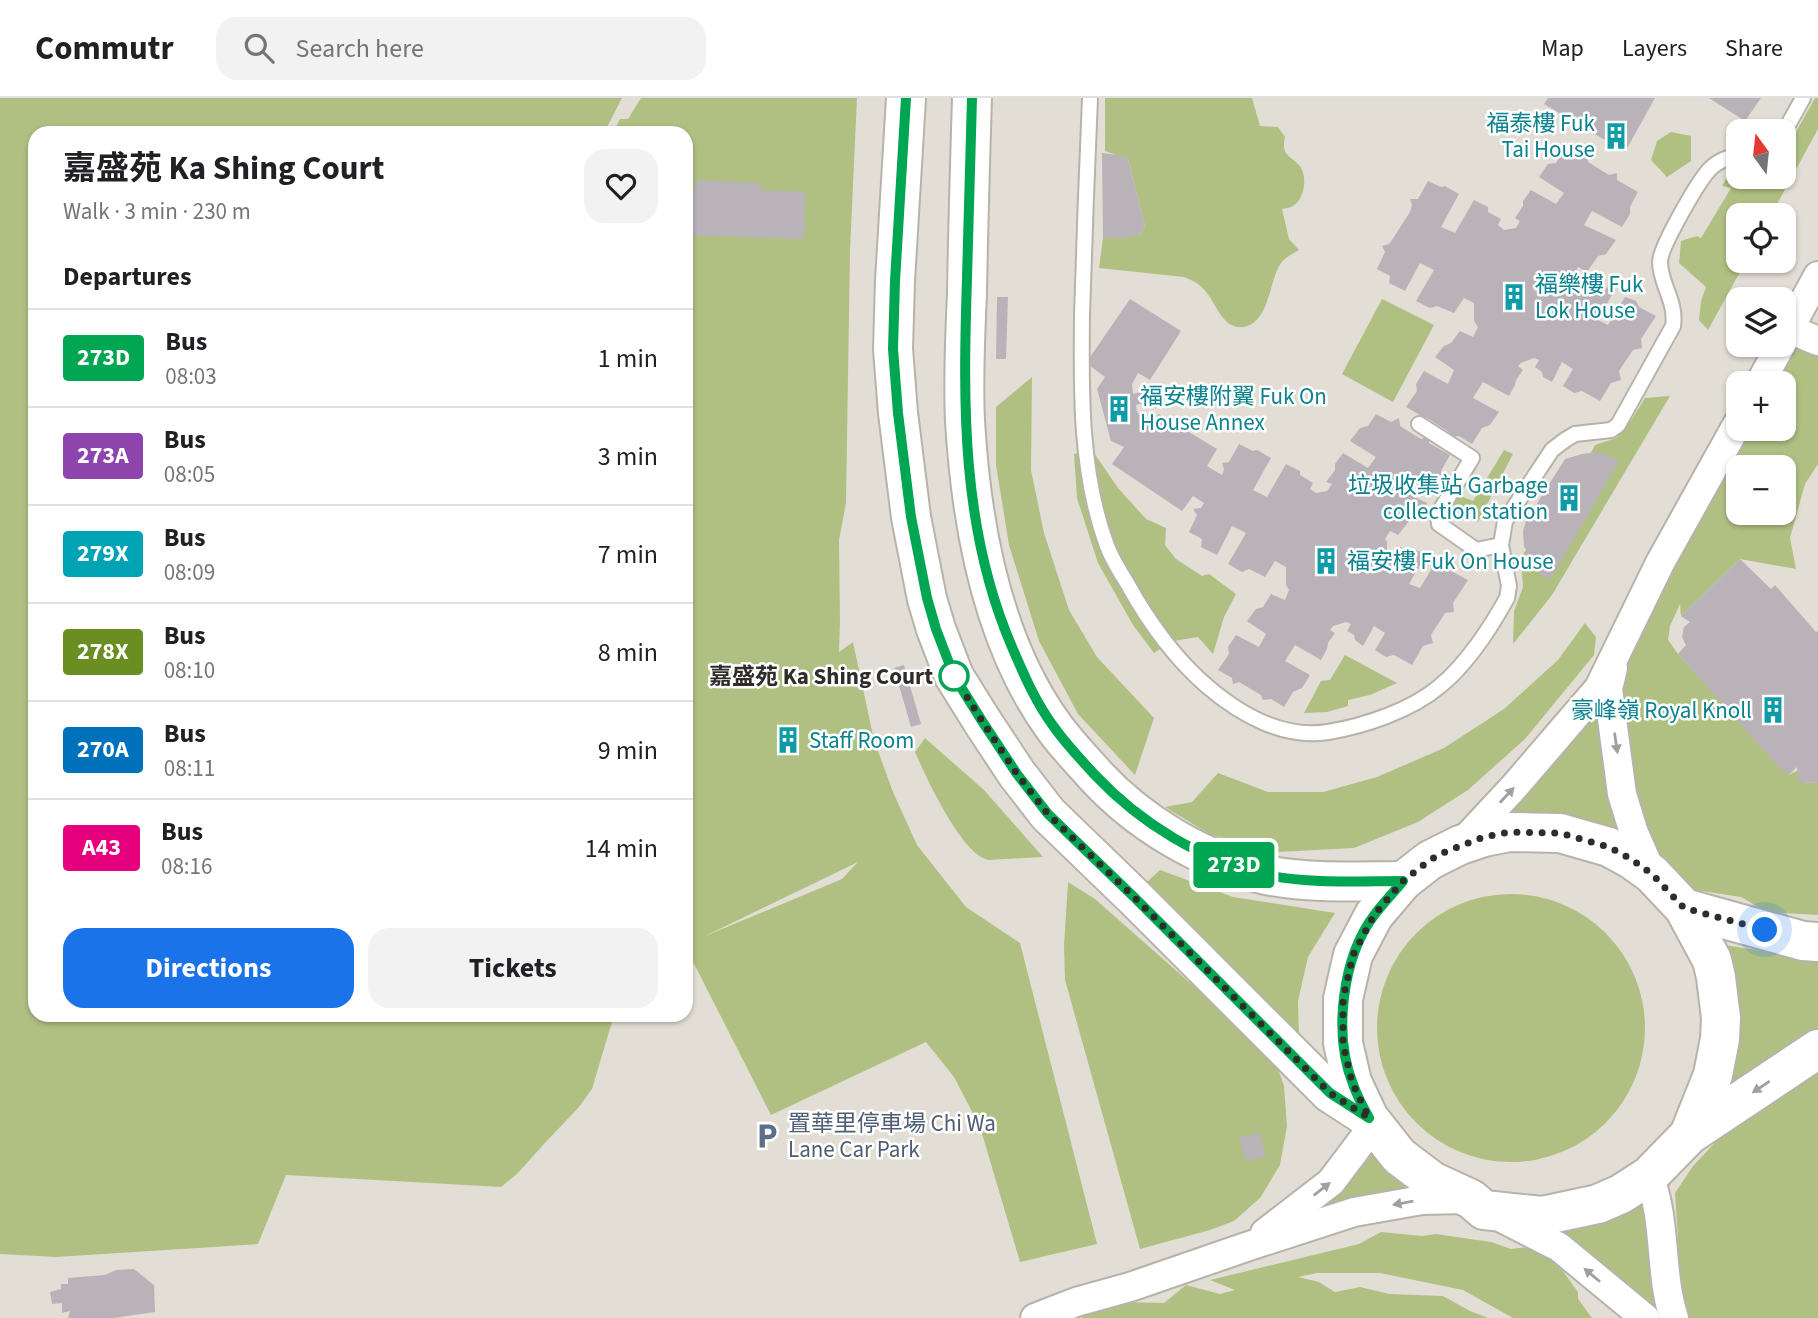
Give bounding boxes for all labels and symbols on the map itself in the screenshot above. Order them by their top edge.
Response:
place label: 福泰樓 Fuk Tai House [1487,107,1596,166]
north arrow [1726,119,1796,189]
building icon: 福泰樓 Fuk Tai House [1601,121,1631,151]
place label: 福樂樓 Fuk Lok House [1535,268,1644,327]
building icon: 福樂樓 Fuk Lok House [1499,282,1529,312]
place label: 福安樓附翼 Fuk On House Annex [1140,380,1327,439]
building icon: 福安樓附翼 Fuk On House Annex [1104,394,1134,424]
place label: 垃圾收集站 Garbage collection station [1348,469,1548,528]
building icon: 垃圾收集站 Garbage collection station [1554,483,1584,513]
place label: 福安樓 Fuk On House [1347,545,1554,578]
building icon: 福安樓 Fuk On House [1311,546,1341,576]
place label: 嘉盛苑 Ka Shing Court [709,660,933,693]
marker: 嘉盛苑 Ka Shing Court [939,661,969,691]
place label: 豪峰嶺 Royal Knoll [1571,694,1752,727]
building icon: 豪峰嶺 Royal Knoll [1758,695,1788,725]
place label: Staff Room [809,724,914,757]
building icon: Staff Room [773,725,803,755]
one-way arrow [1610,732,1621,754]
one-way arrow [1499,786,1515,804]
line badge: 273D [1185,842,1283,888]
your location [1747,912,1782,947]
one-way arrow [1752,1080,1770,1094]
place label: 置華里停車場 Chi Wa Lane Car Park [788,1107,996,1166]
parking icon: 置華里停車場 Chi Wa Lane Car Park [752,1121,782,1151]
one-way arrow [1312,1181,1330,1196]
one-way arrow [1392,1198,1414,1209]
one-way arrow [1584,1267,1602,1282]

